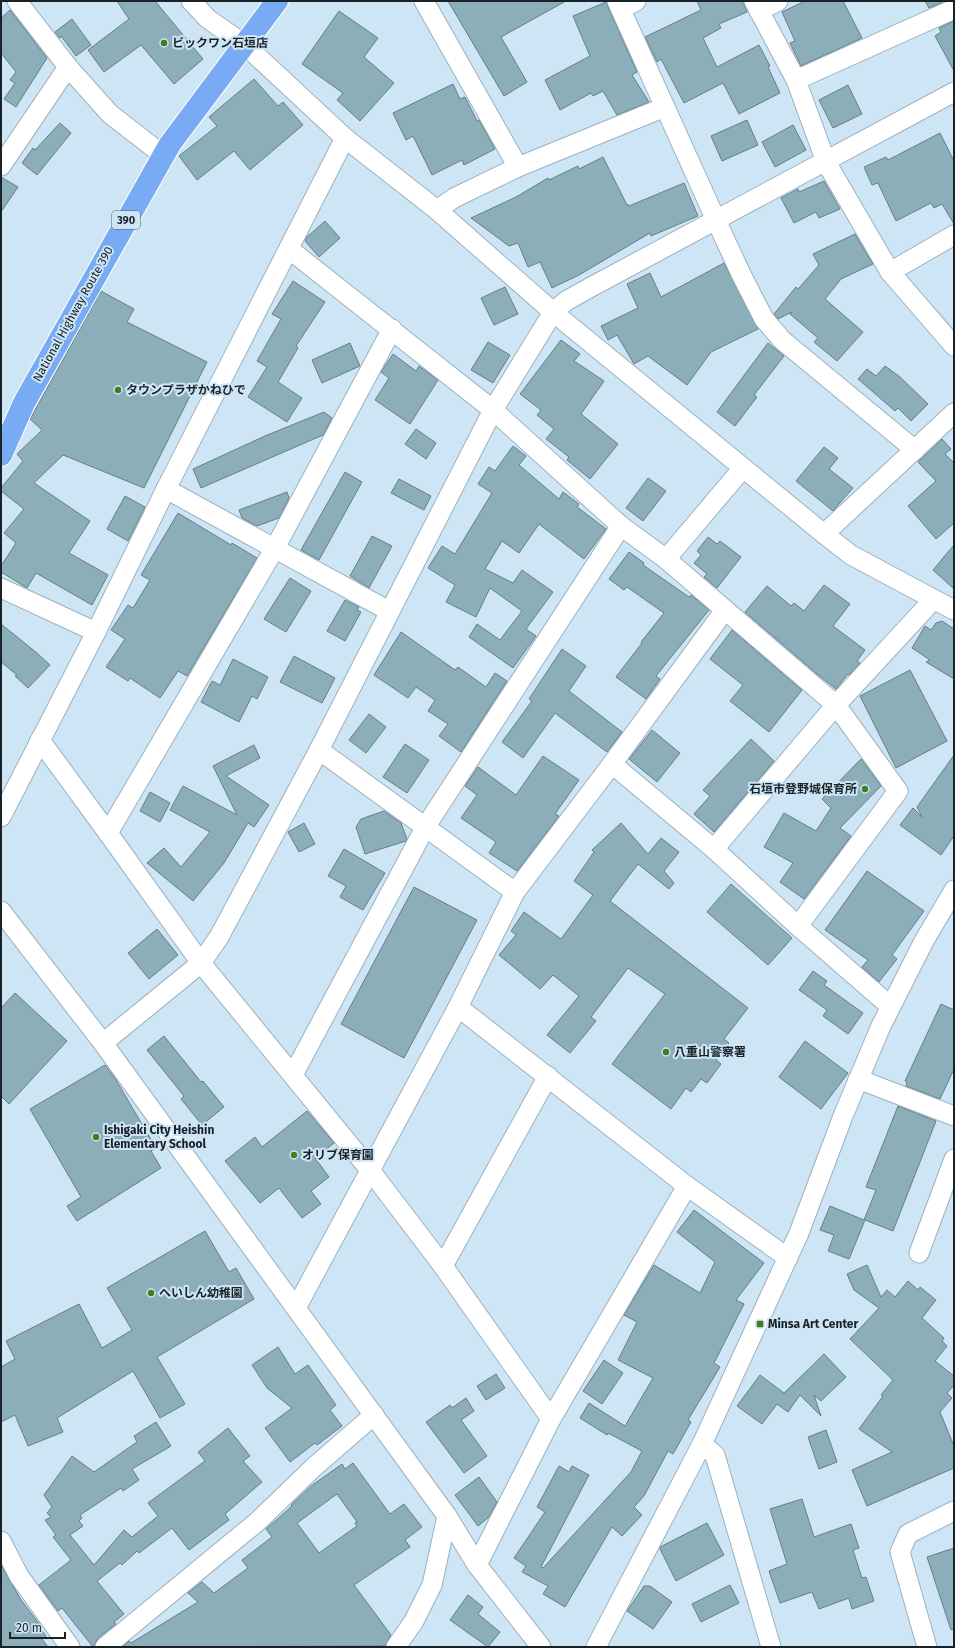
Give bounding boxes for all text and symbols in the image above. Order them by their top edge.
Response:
place label: ビックワン石垣店 [172,36,268,50]
marker: ビックワン石垣店 [159,38,169,48]
road number: 390 [112,211,140,229]
street label: National Highway Route 390 [30,244,116,384]
place label: タウンプラザかねひで [126,383,246,397]
marker: タウンプラザかねひで [113,385,123,395]
place label: 石垣市登野城保育所 [749,782,857,796]
marker: 石垣市登野城保育所 [860,784,870,794]
place label: 八重山警察署 [674,1045,746,1059]
marker: 八重山警察署 [661,1047,671,1057]
place label: Ishigaki City Heishin Elementary School [104,1123,214,1151]
marker: Ishigaki City Heishin Elementary School [91,1132,101,1142]
place label: オリブ保育園 [302,1148,374,1162]
marker: オリブ保育園 [289,1150,299,1160]
place label: へいしん幼稚園 [159,1286,243,1300]
marker: へいしん幼稚園 [146,1288,156,1298]
place label: Minsa Art Center [768,1317,858,1331]
marker: Minsa Art Center [755,1319,765,1329]
scale bar [10,1614,65,1640]
text: 20 m [16,1621,42,1635]

